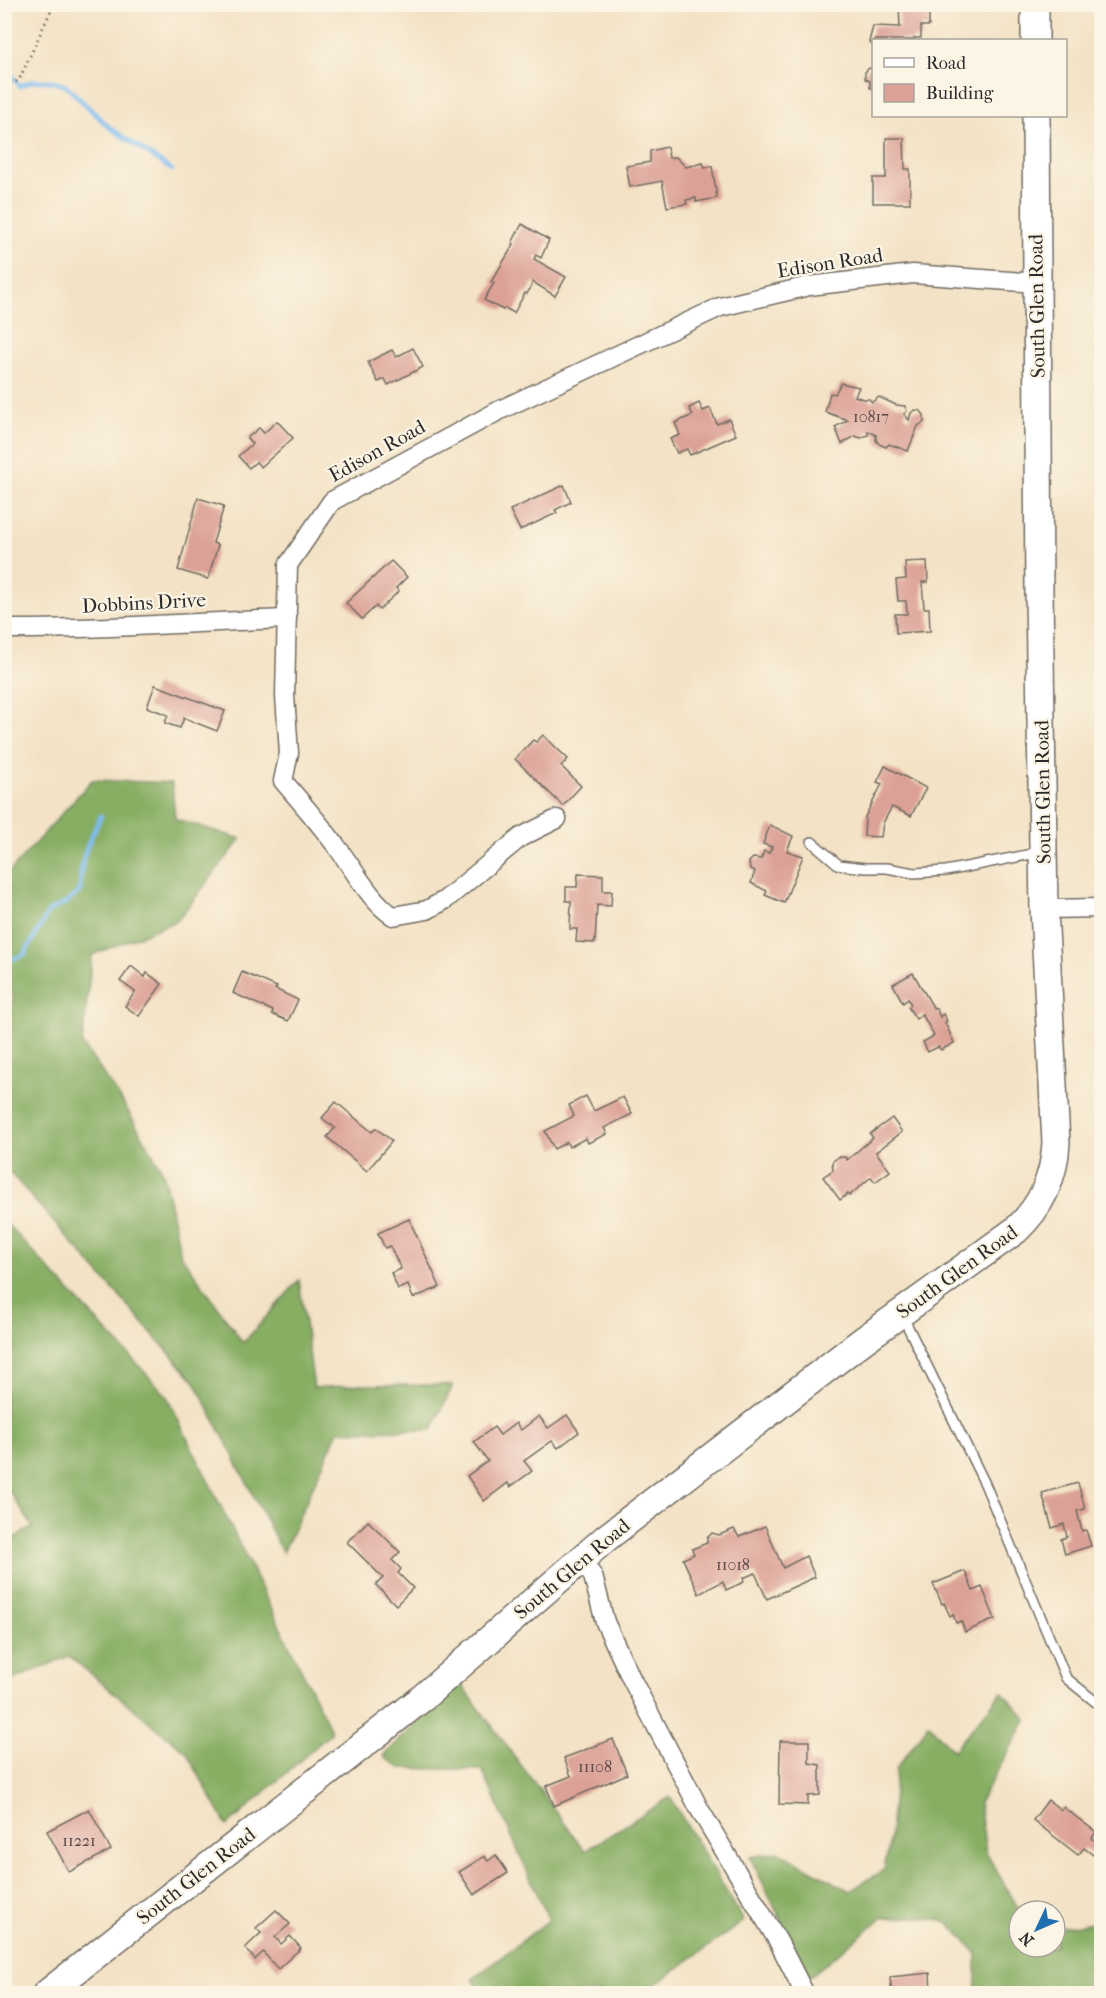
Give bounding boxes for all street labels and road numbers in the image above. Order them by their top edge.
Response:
street label: South Glen Road [1024,233,1050,378]
street label: Edison Road [775,243,886,283]
street label: Edison Road [325,415,430,487]
street label: Dobbins Drive [81,588,207,618]
street label: South Glen Road [1030,719,1056,864]
street label: South Glen Road [892,1220,1023,1324]
street label: South Glen Road [509,1513,635,1624]
street label: South Glen Road [132,1822,261,1929]

